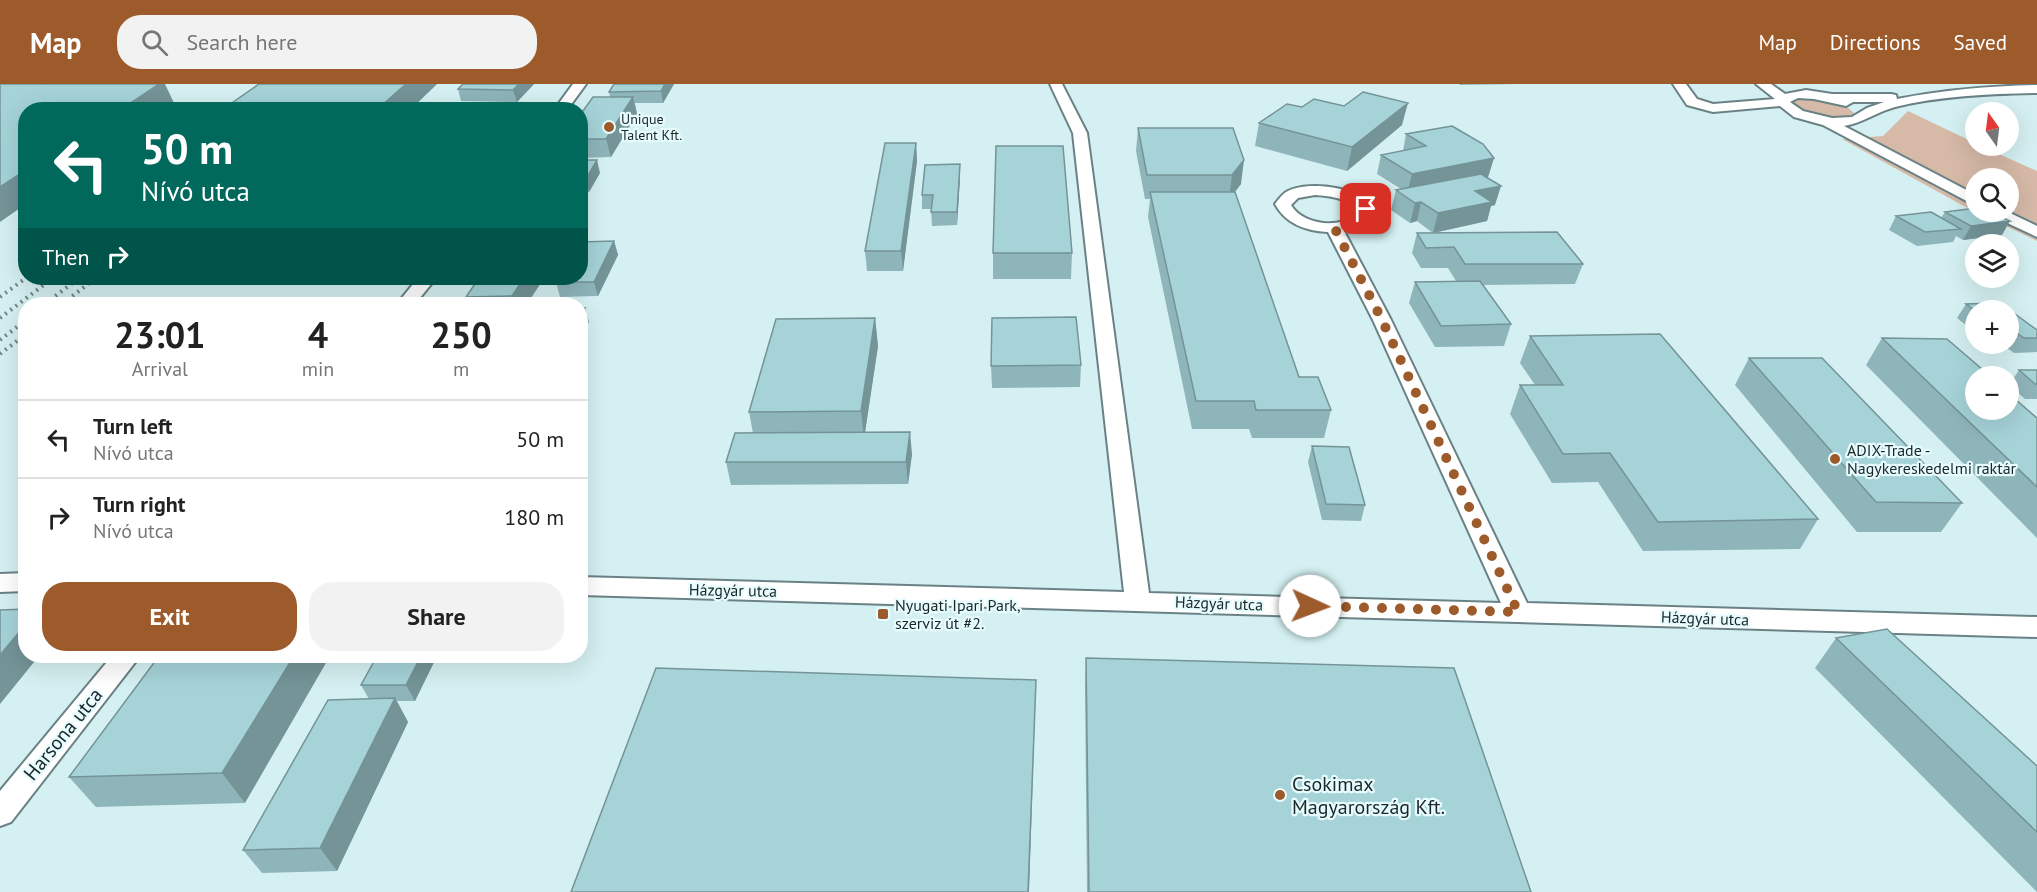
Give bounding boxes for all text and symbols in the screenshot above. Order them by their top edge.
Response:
search box [117,15,537,69]
text: Map [30,24,81,61]
icon: search [138,26,171,59]
text: Search here [186,28,297,56]
text: Map [1758,29,1797,56]
text: Directions [1830,29,1921,56]
text: Saved [1954,29,2007,56]
north arrow [1965,102,2019,156]
map controls [1965,102,2019,420]
place label: Unique Talent Kft. [621,110,682,144]
marker: Unique Talent Kft. [602,120,616,134]
text: 50 m [141,121,233,176]
icon: left [42,126,120,204]
button: search [1965,168,2019,222]
text: Nívó utca [141,174,250,208]
pin [1340,183,1391,234]
icon: arrive [1349,192,1382,225]
button: layers [1965,234,2019,288]
icon: right [101,240,134,273]
text: Then [42,243,89,271]
button: + [1965,300,2019,354]
text: 23:01 [114,311,206,358]
text: 4 [308,311,328,358]
text: 250 [431,311,492,358]
text: Arrival [132,356,188,382]
text: min [302,356,334,382]
text: m [453,356,469,382]
button: − [1965,366,2019,420]
text: Turn left [93,412,173,440]
icon: left [42,423,75,456]
text: 50 m [516,425,564,453]
text: Nívó utca [93,440,174,466]
place label: ADIX-Trade - Nagykereskedelmi raktár [1847,440,2017,478]
marker: ADIX-Trade - Nagykereskedelmi raktár [1828,452,1842,466]
text: Turn right [93,490,185,518]
icon: right [42,501,75,534]
text: 180 m [504,503,564,531]
text: Nívó utca [93,518,174,544]
position arrow [1278,574,1342,638]
street label: Házgyár utca [689,579,777,601]
button: Exit [42,582,297,651]
button: Share [309,582,564,651]
street label: Házgyár utca [1175,591,1263,615]
place label: Nyugati Ipari Park, szerviz út #2. [895,595,1021,633]
street label: Házgyár utca [1661,606,1749,630]
marker: Nyugati Ipari Park, szerviz út #2. [876,607,890,621]
street label: Harsona utca [18,682,108,786]
place label: Csokimax Magyarország Kft. [1292,771,1445,820]
marker: Csokimax Magyarország Kft. [1273,788,1287,802]

